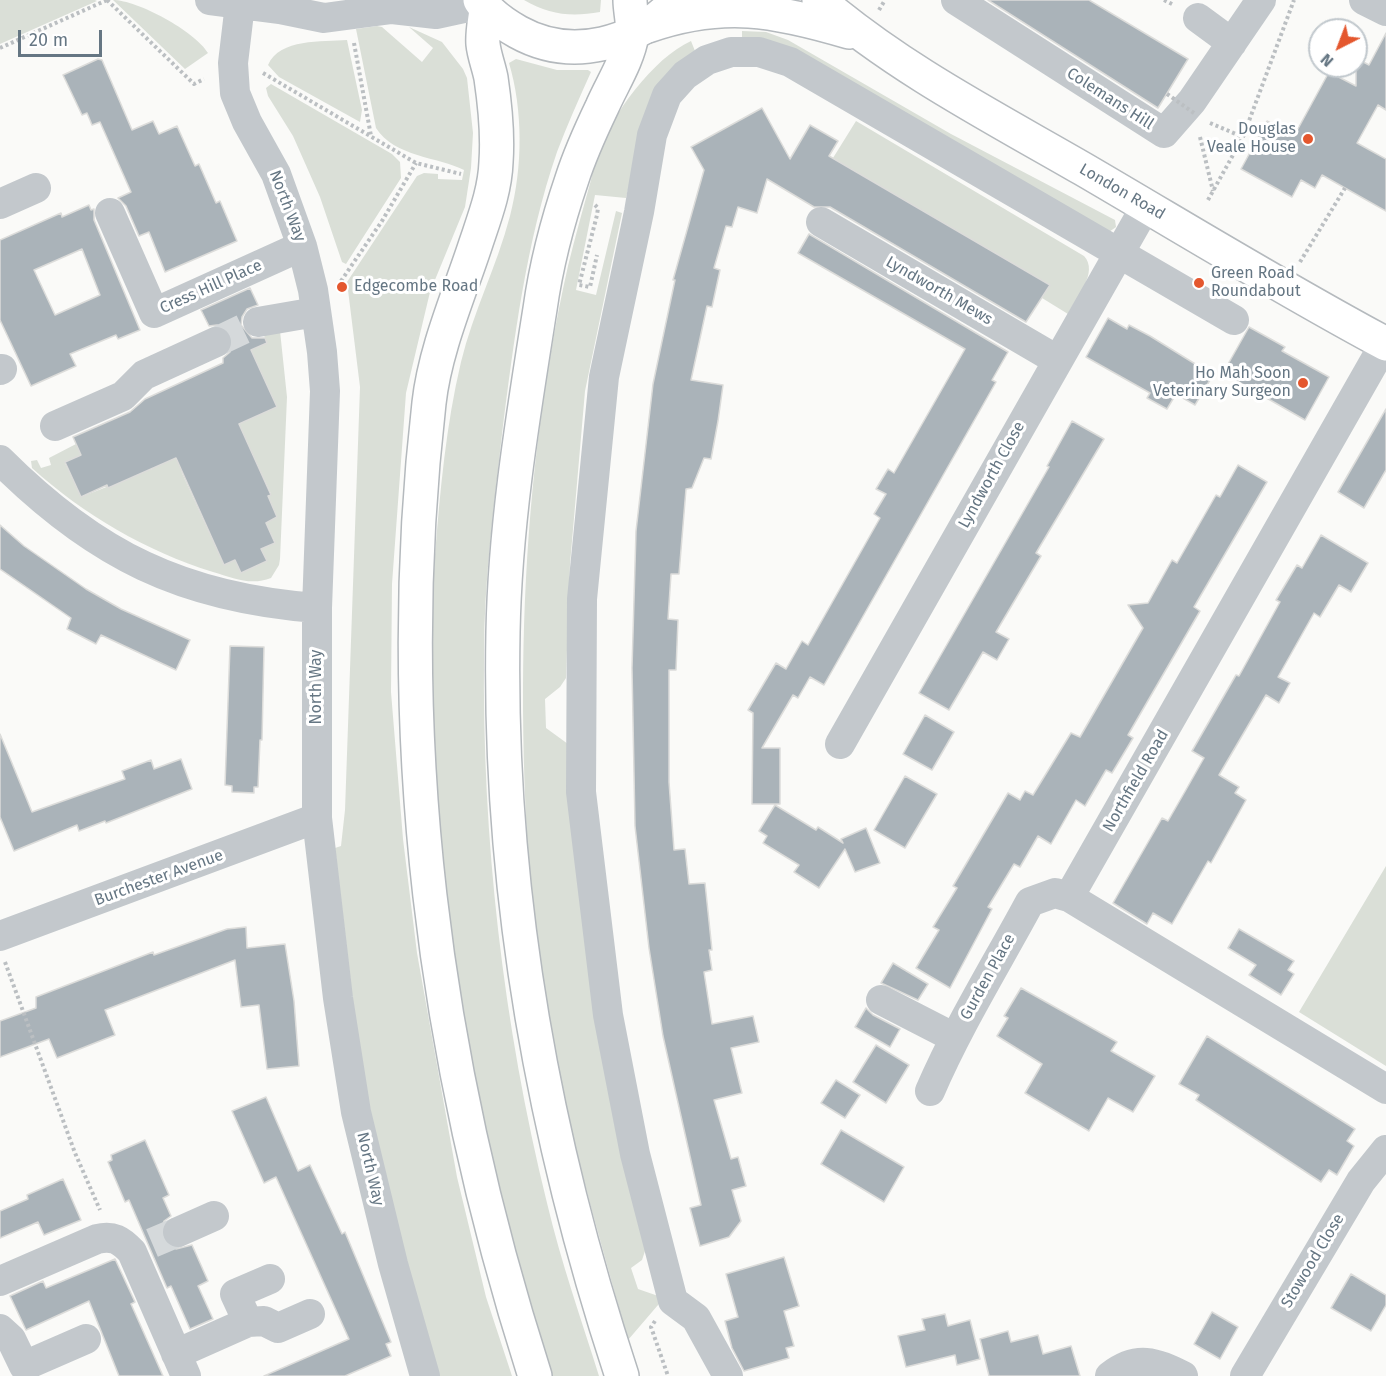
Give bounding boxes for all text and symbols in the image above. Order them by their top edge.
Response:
scale bar [21,18,105,56]
north arrow [1308,18,1368,78]
text: 20 m [29,29,68,51]
text: N [1317,50,1337,71]
street label: Colemans Hill [1063,64,1157,134]
place label: Douglas Veale House [1207,120,1296,158]
marker: Douglas Veale House [1301,132,1315,146]
street label: London Road [1076,160,1168,224]
street label: North Way [265,168,309,244]
street label: Lyndworth Mews [882,253,996,329]
street label: Cress Hill Place [157,256,265,318]
place label: Green Road Roundabout [1211,264,1301,302]
marker: Green Road Roundabout [1192,276,1206,290]
place label: Edgecombe Road [354,277,478,297]
marker: Edgecombe Road [335,280,349,294]
place label: Ho Mah Soon Veterinary Surgeon [1153,364,1291,402]
marker: Ho Mah Soon Veterinary Surgeon [1296,376,1310,390]
street label: Lyndworth Close [955,418,1029,532]
street label: North Way [307,650,327,724]
street label: Northfield Road [1099,726,1173,836]
street label: Burchester Avenue [92,846,226,910]
street label: Gurden Place [956,931,1020,1023]
street label: North Way [352,1130,388,1208]
street label: Stowood Close [1277,1210,1349,1312]

